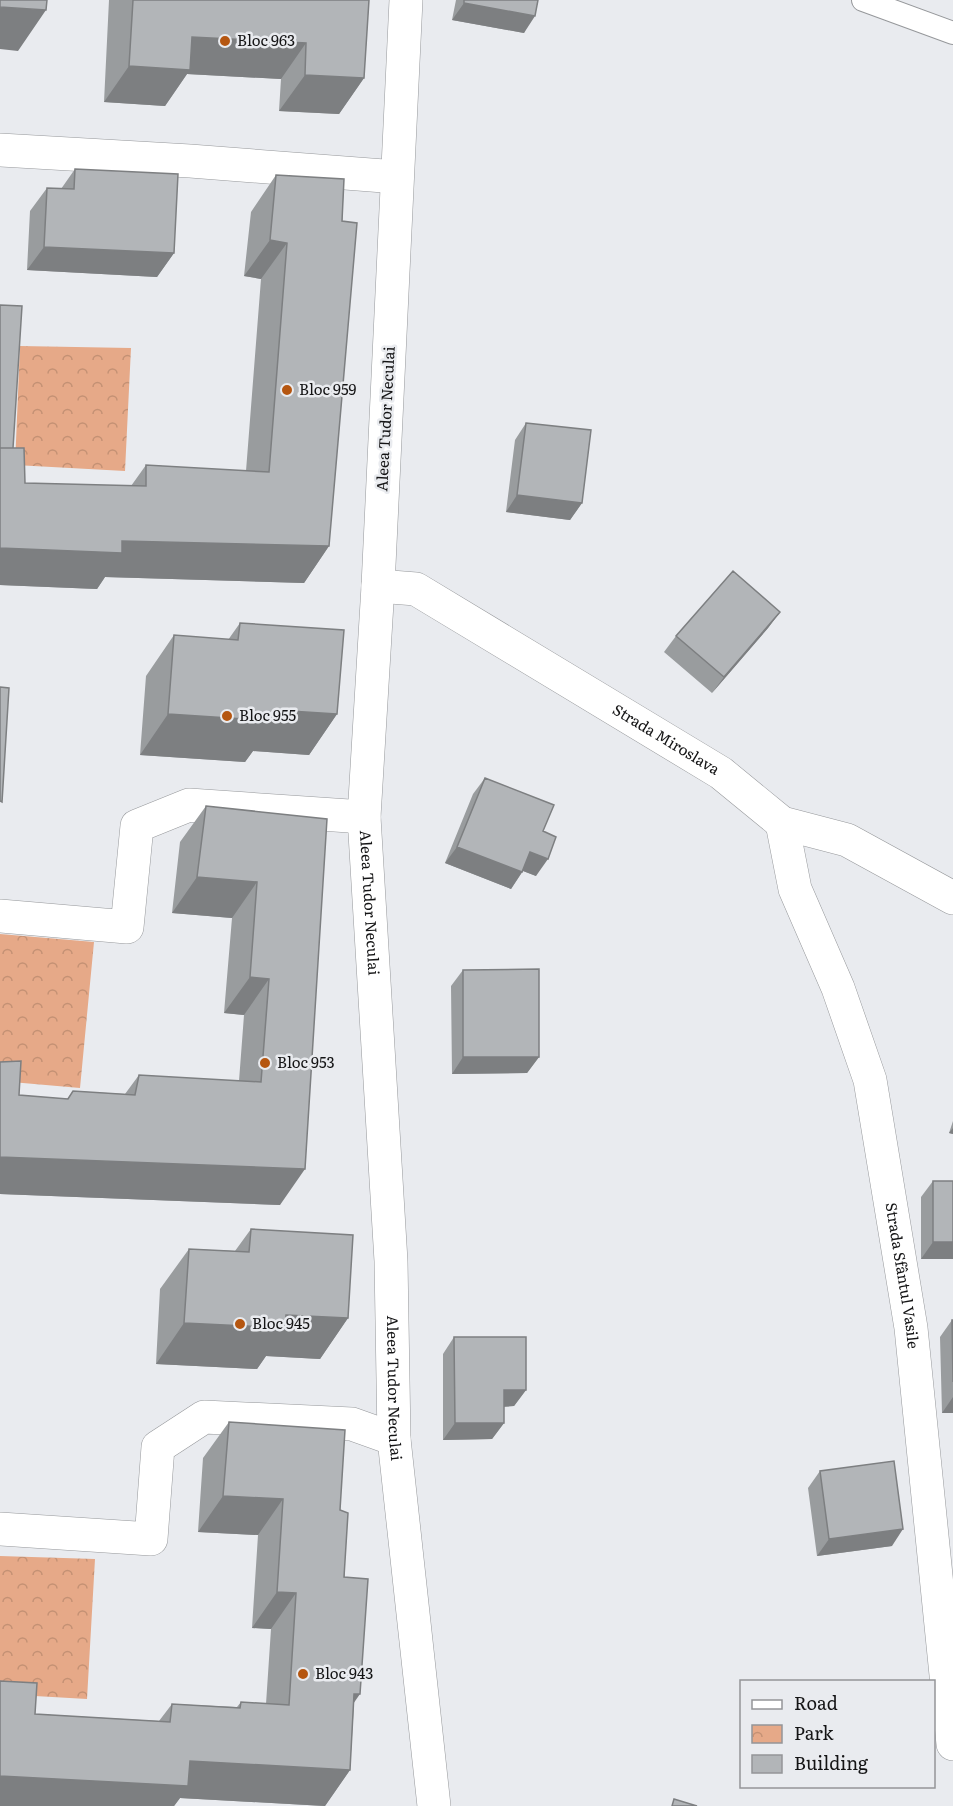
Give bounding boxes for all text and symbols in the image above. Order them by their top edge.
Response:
place label: Bloc 963 [237,28,295,51]
marker: Bloc 963 [218,34,232,48]
street label: Aleea Tudor Neculai [369,346,400,492]
place label: Bloc 959 [299,377,357,400]
marker: Bloc 959 [280,383,294,397]
street label: Strada Miroslava [609,697,725,780]
place label: Bloc 955 [239,703,297,726]
marker: Bloc 955 [220,709,234,723]
street label: Aleea Tudor Neculai [355,829,387,976]
place label: Bloc 953 [277,1050,335,1073]
marker: Bloc 953 [258,1056,272,1070]
street label: Strada Sfântul Vasile [880,1201,926,1350]
place label: Bloc 945 [252,1311,310,1334]
street label: Aleea Tudor Neculai [382,1315,409,1462]
marker: Bloc 945 [233,1317,247,1331]
place label: Bloc 943 [315,1661,373,1684]
marker: Bloc 943 [296,1667,310,1681]
legend [740,1680,935,1788]
text: Road [794,1689,838,1716]
text: Park [794,1719,835,1746]
text: Building [794,1749,869,1776]

